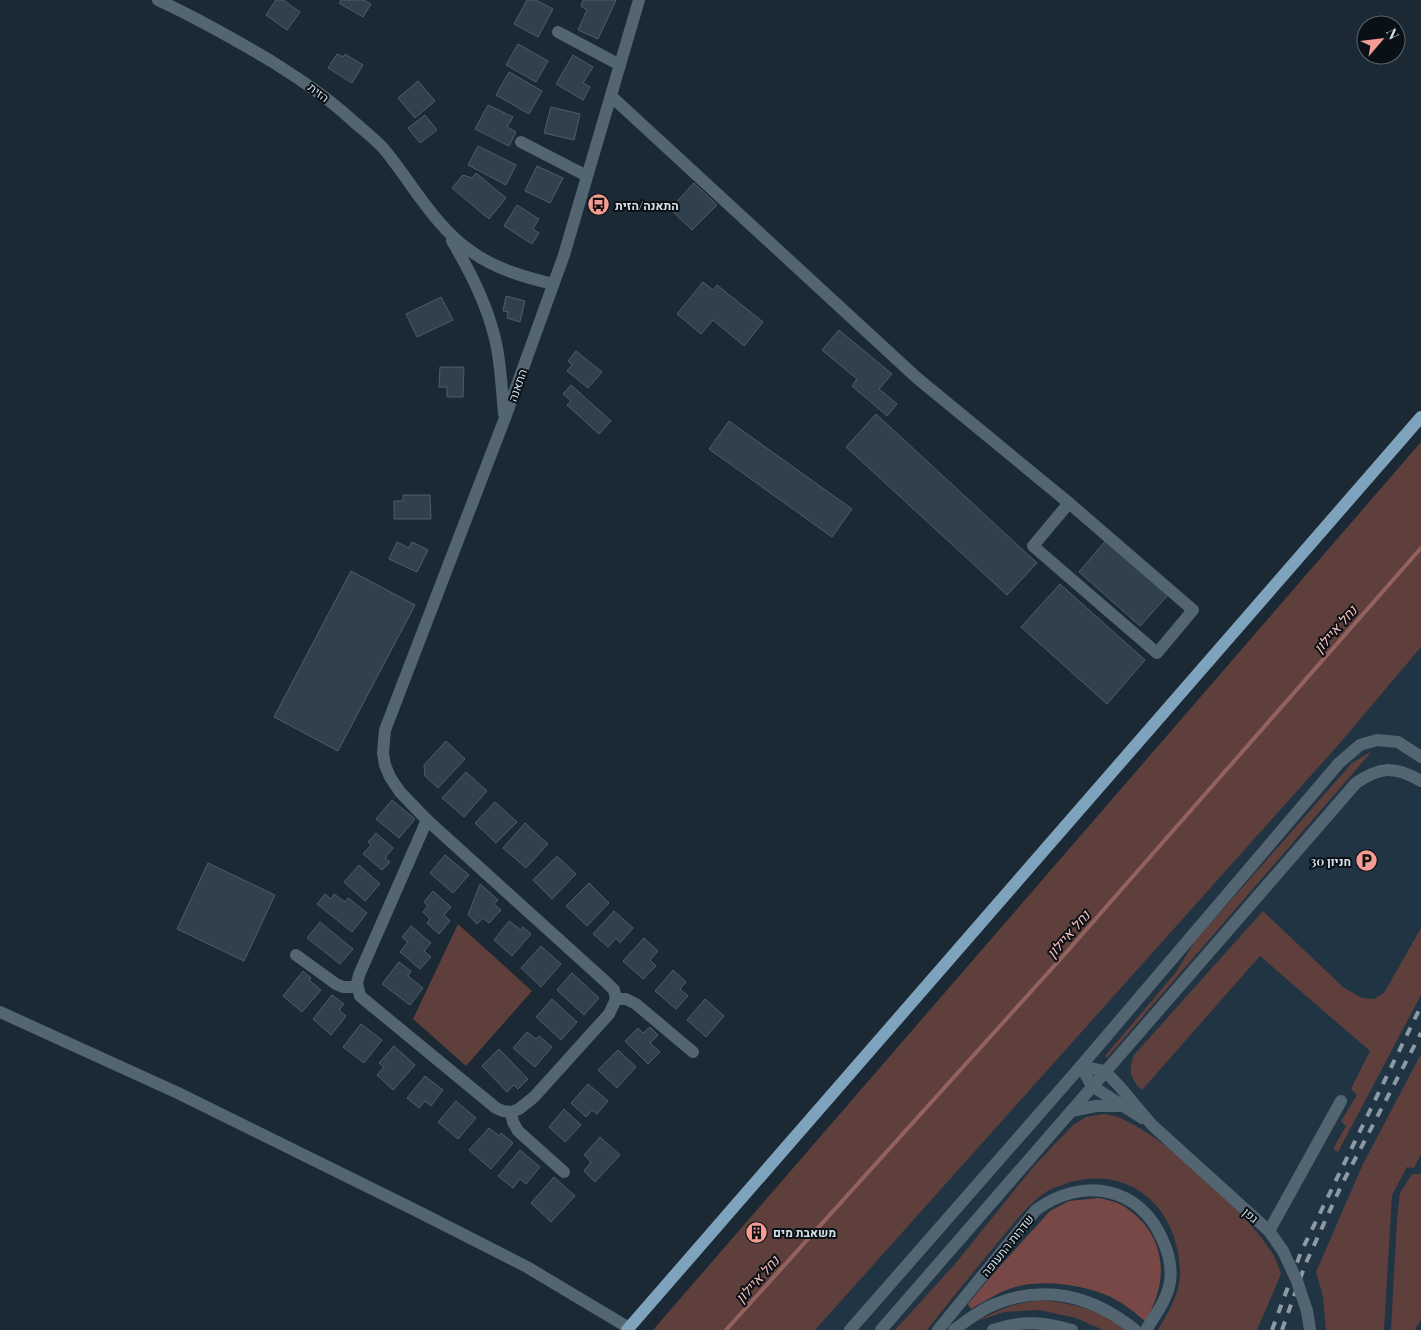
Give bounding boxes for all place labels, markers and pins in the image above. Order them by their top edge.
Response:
bus stop icon: התאנה/הזית [587,193,611,217]
place label: התאנה/הזית [615,197,679,213]
parking icon: חניון 30 [1355,849,1379,873]
place label: חניון 30 [1311,853,1351,869]
building icon: משאבת מים [745,1220,769,1244]
place label: משאבת מים [773,1224,836,1240]

